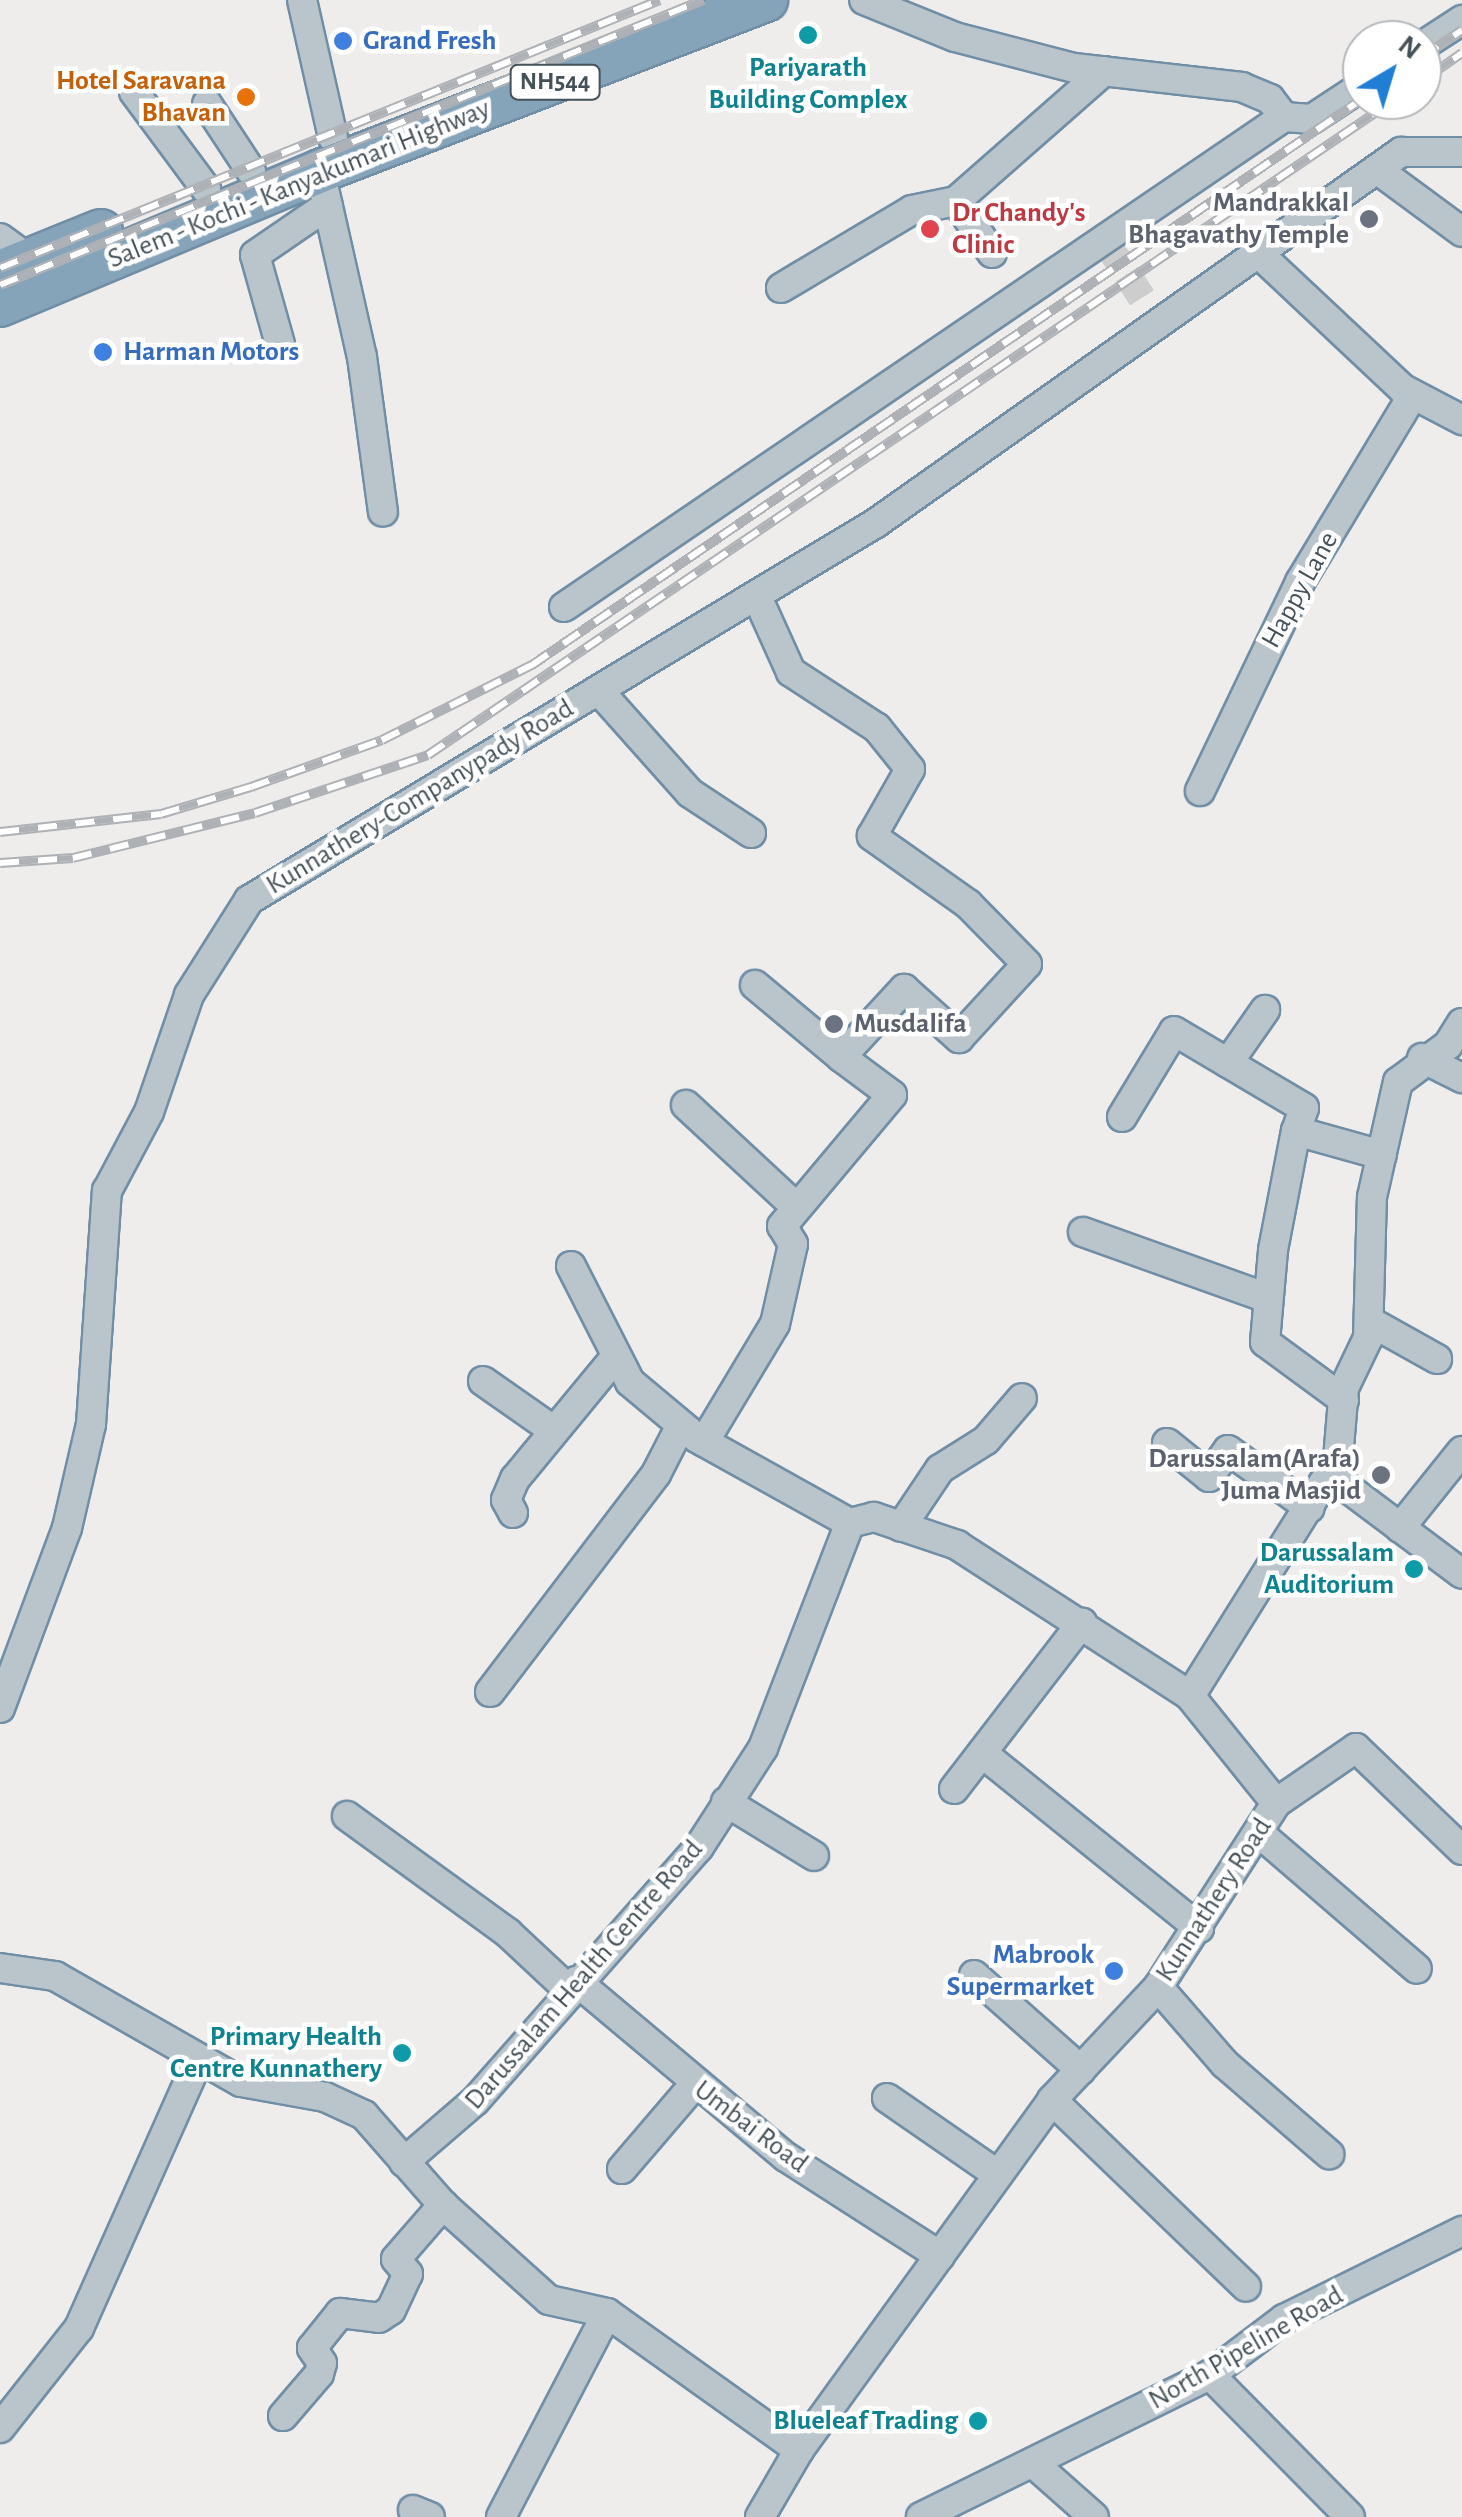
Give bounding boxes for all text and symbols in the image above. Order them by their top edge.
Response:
north arrow [1342,20,1442,120]
place label: Grand Fresh [363,24,496,58]
marker: Pariyarath Building Complex [797,24,819,46]
marker: Grand Fresh [332,30,354,52]
text: N [1393,31,1426,65]
place label: Pariyarath Building Complex [709,51,907,117]
road number: NH544 [508,62,602,102]
place label: Hotel Saravana Bhavan [56,64,226,130]
marker: Hotel Saravana Bhavan [235,86,257,108]
street label: Salem - Kochi - Kanyakumari Highway [103,92,495,276]
place label: Mandrakkal Bhagavathy Temple [1128,186,1349,252]
place label: Dr Chandy's Clinic [952,196,1085,262]
marker: Mandrakkal Bhagavathy Temple [1358,208,1380,230]
marker: Dr Chandy's Clinic [917,216,943,242]
place label: Harman Motors [123,335,299,369]
marker: Harman Motors [92,341,114,363]
street label: Happy Lane [1254,526,1346,654]
street label: Kunnathery-Companypady Road [260,692,580,902]
place label: Musdalifa [854,1007,967,1041]
marker: Musdalifa [823,1013,845,1035]
place label: Darussalam(Arafa) Juma Masjid [1148,1442,1361,1508]
marker: Darussalam(Arafa) Juma Masjid [1370,1464,1392,1486]
place label: Darussalam Auditorium [1260,1536,1394,1602]
marker: Darussalam Auditorium [1403,1558,1425,1580]
street label: Kunnathery Road [1149,1812,1279,1988]
street label: Darussalam Health Centre Road [458,1833,710,2117]
place label: Mabrook Supermarket [946,1938,1094,2004]
marker: Mabrook Supermarket [1103,1960,1125,1982]
place label: Primary Health Centre Kunnathery [170,2020,382,2086]
marker: Primary Health Centre Kunnathery [391,2042,413,2064]
street label: Umbai Road [687,2073,815,2181]
street label: North Pipeline Road [1143,2279,1349,2417]
place label: Blueleaf Trading [773,2404,958,2438]
marker: Blueleaf Trading [967,2410,989,2432]

